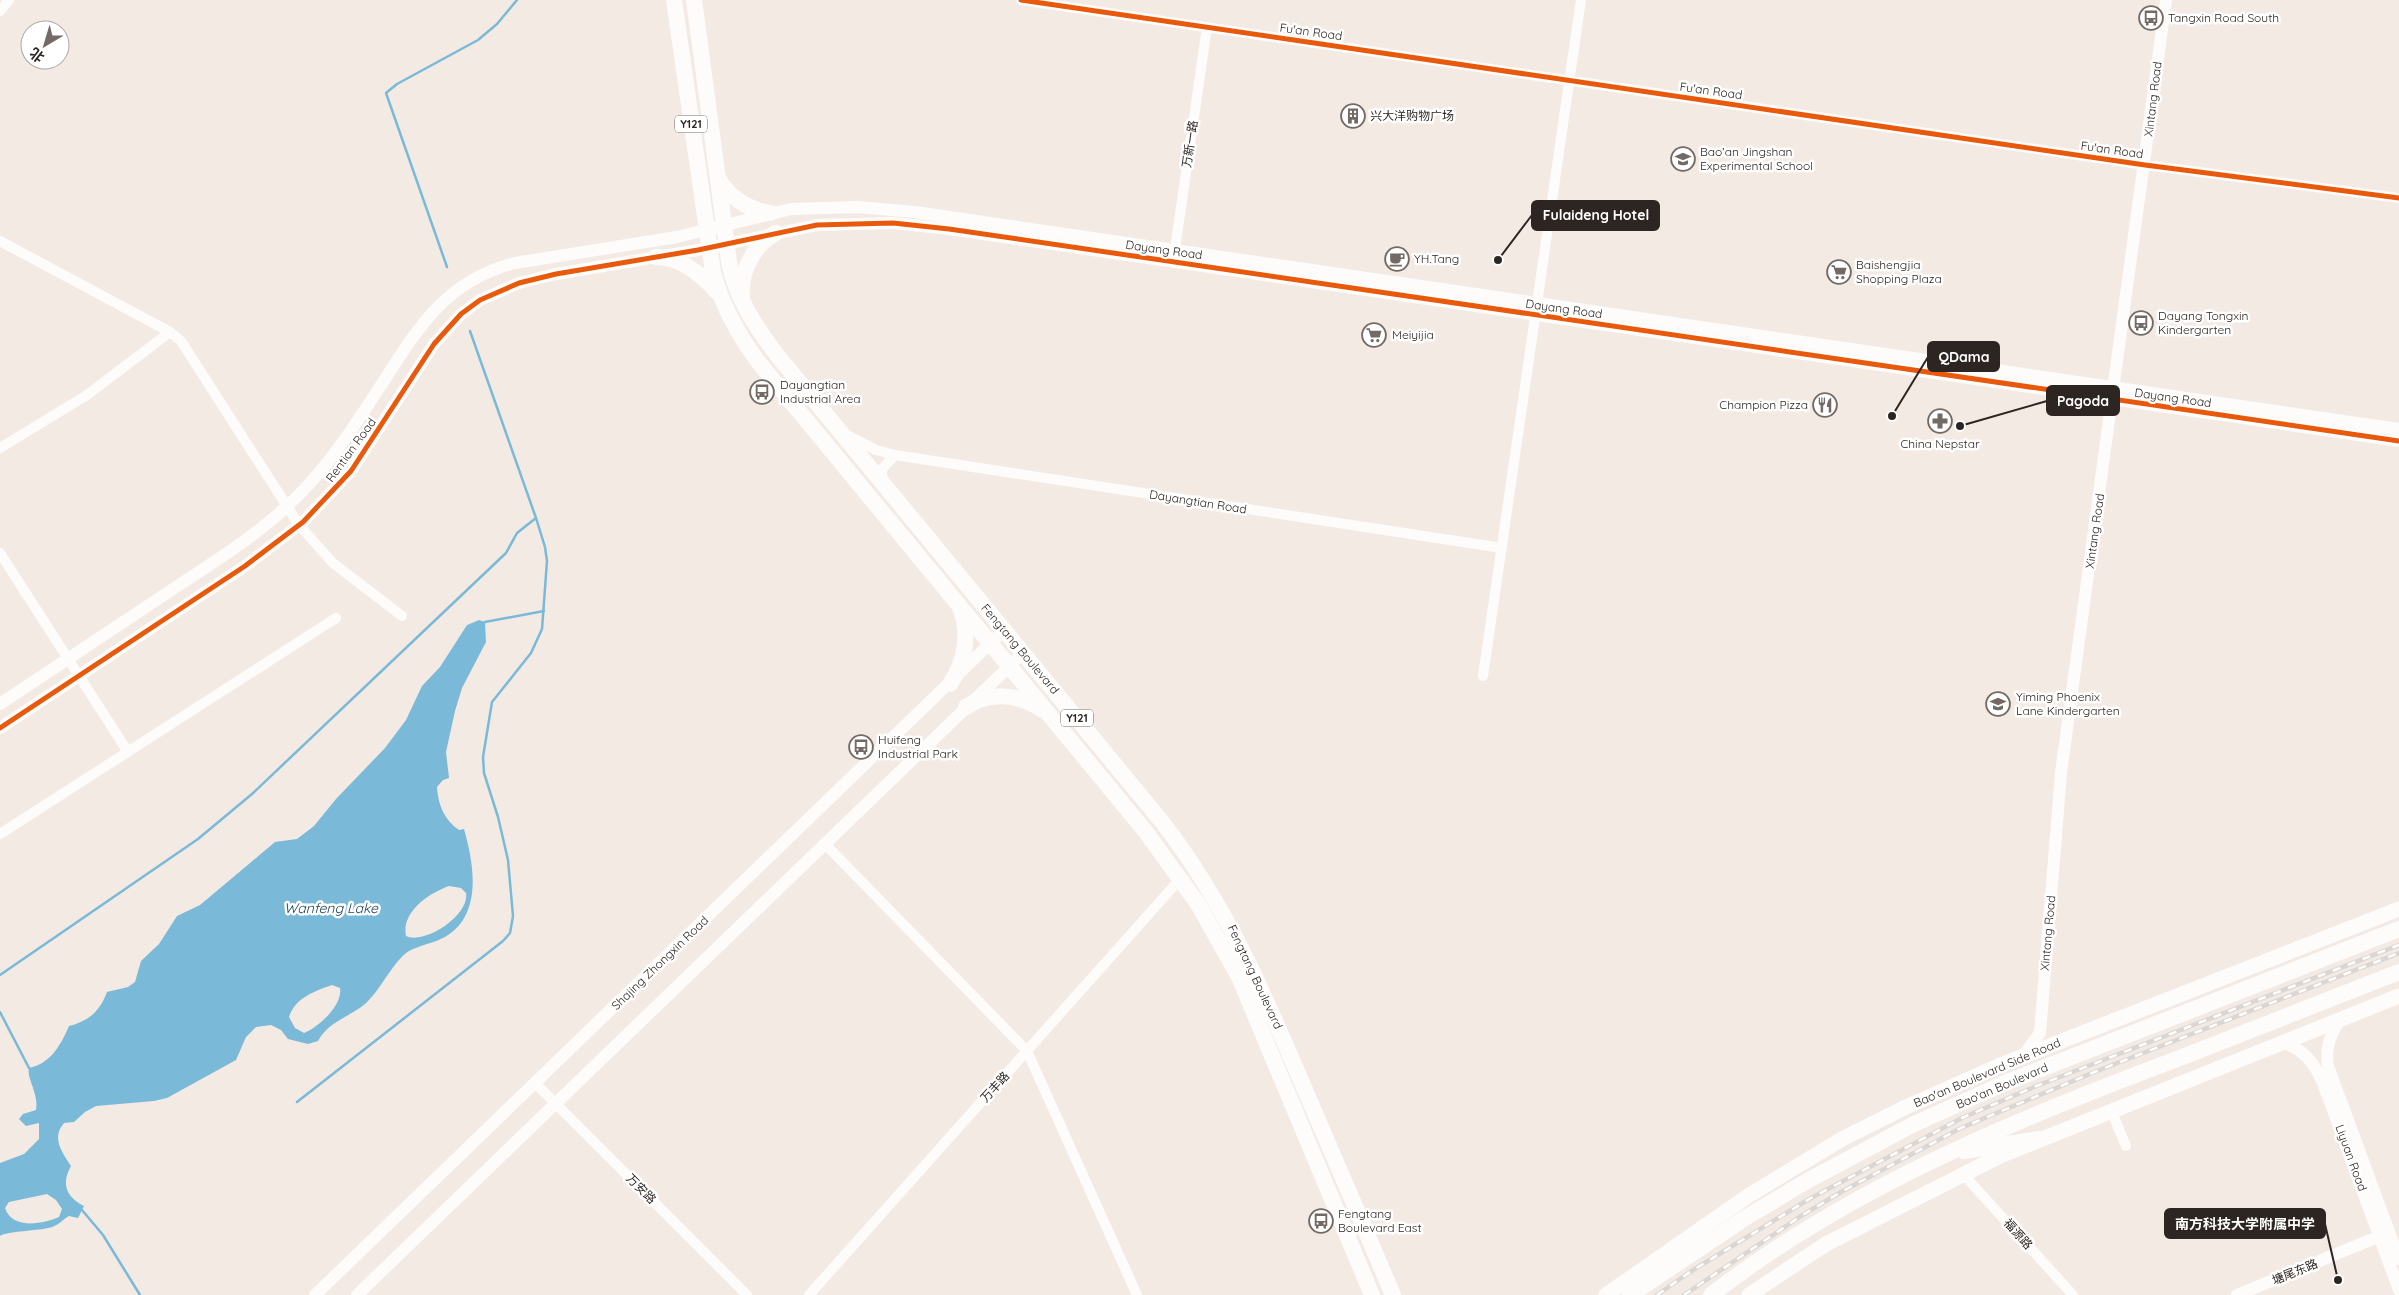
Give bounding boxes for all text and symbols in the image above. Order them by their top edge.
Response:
bus stop icon: Tangxin Road South [2138,5,2164,31]
place label: Tangxin Road South [2168,10,2279,25]
north arrow [20,20,70,70]
street label: Fu'an Road [1279,20,1343,43]
text: 北 [26,44,48,67]
street label: Xintang Road [2140,61,2165,137]
street label: Fu'an Road [1679,79,1743,102]
building icon: 兴大洋购物广场 [1340,103,1366,129]
place label: 兴大洋购物广场 [1370,108,1454,123]
road number: Y121 [675,116,707,132]
street label: 万新一路 [1179,119,1200,169]
street label: Fu'an Road [2080,138,2144,161]
place label: Bao’an Jingshan Experimental School [1700,144,1813,173]
school or university icon: Bao’an Jingshan Experimental School [1670,146,1696,172]
callout: Fulaideng Hotel [1532,201,1659,230]
text: Fulaideng Hotel [1543,206,1649,224]
street label: Dayang Road [1125,237,1203,262]
cafe icon: YH.Tang [1384,246,1410,272]
place label: YH.Tang [1414,251,1459,266]
place label: Baishengjia Shopping Plaza [1856,257,1942,286]
supermarket icon: Baishengjia Shopping Plaza [1826,259,1852,285]
street label: Dayang Road [1525,296,1603,321]
place label: Dayang Tongxin Kindergarten [2158,308,2248,337]
bus stop icon: Dayang Tongxin Kindergarten [2128,310,2154,336]
supermarket icon: Meiyijia [1361,322,1387,348]
place label: Meiyijia [1392,327,1434,342]
callout: QDama [1928,342,1999,371]
text: QDama [1938,348,1990,366]
place label: Dayangtian Industrial Area [780,377,861,406]
bus stop icon: Dayangtian Industrial Area [749,379,775,405]
street label: Dayang Road [2134,385,2212,410]
callout: Pagoda [2047,386,2119,415]
restaurant icon: Champion Pizza [1812,392,1838,418]
text: Pagoda [2057,392,2109,410]
place label: Champion Pizza [1719,397,1808,412]
pharmacy icon: China Nepstar [1927,408,1953,434]
street label: Rentian Road [322,415,379,485]
place label: China Nepstar [1900,436,1980,451]
street label: Dayangtian Road [1148,486,1248,517]
street label: Xintang Road [2082,492,2107,569]
street label: Fengtang Boulevard [978,600,1063,697]
place label: Yiming Phoenix Lane Kindergarten [2016,689,2120,718]
school or university icon: Yiming Phoenix Lane Kindergarten [1985,691,2011,717]
road number: Y121 [1061,710,1093,726]
place label: Huifeng Industrial Park [878,732,958,761]
bus stop icon: Huifeng Industrial Park [848,734,874,760]
street label: Xintang Road [2037,895,2058,971]
water label: Wanfeng Lake [284,899,379,917]
street label: Shajing Zhongxin Road [608,912,711,1013]
street label: Fengtang Boulevard [1225,922,1286,1031]
street label: Bao'an Boulevard Side Road [1911,1035,2063,1111]
street label: Bao'an Boulevard [1954,1060,2050,1112]
street label: 万丰路 [977,1068,1012,1105]
street label: Liyuan Road [2332,1122,2370,1193]
street label: 万安路 [623,1171,659,1207]
place label: Fengtang Boulevard East [1338,1206,1422,1235]
bus stop icon: Fengtang Boulevard East [1308,1208,1334,1234]
callout: 南方科技大学附属中学 [2165,1209,2325,1238]
street label: 福源路 [2001,1215,2036,1252]
text: 南方科技大学附属中学 [2175,1215,2315,1233]
street label: 塘尾东路 [2270,1256,2320,1287]

